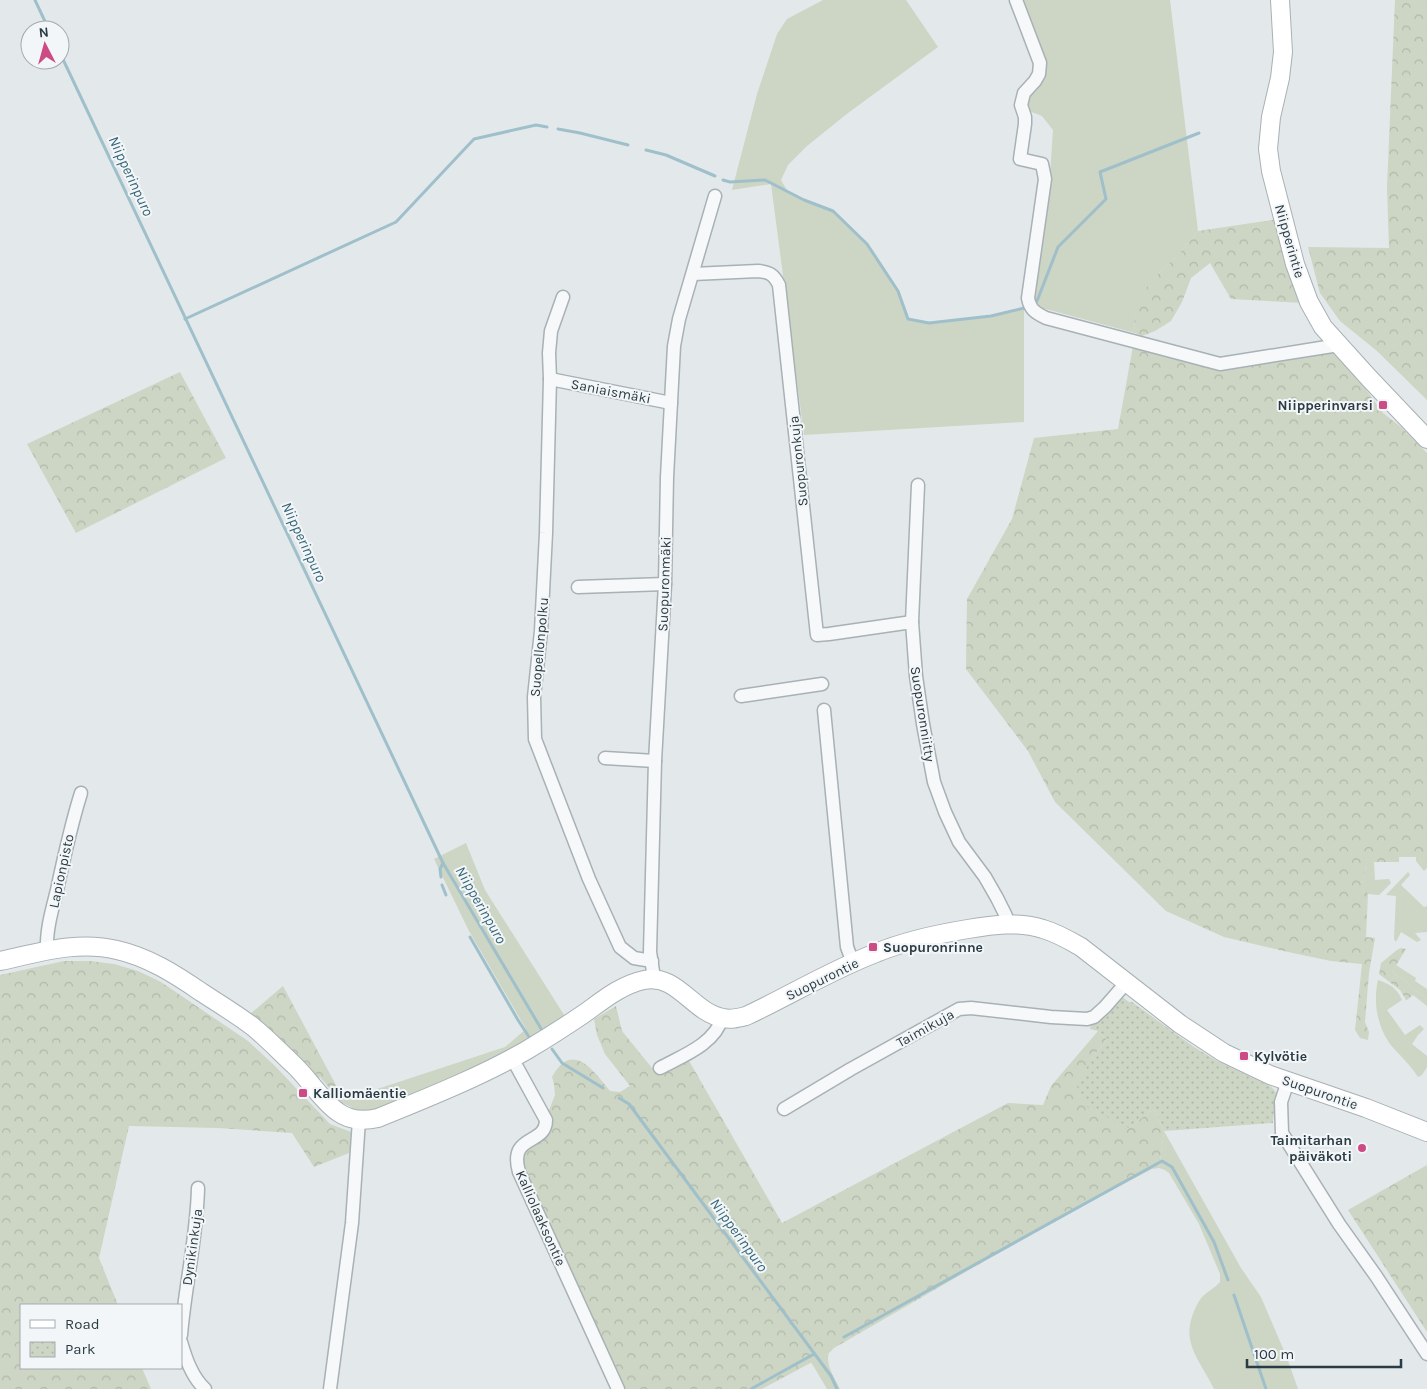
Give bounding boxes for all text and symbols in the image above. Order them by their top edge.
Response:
north arrow [20,20,70,70]
text: N [38,24,50,42]
water label: Niipperinpuro [105,133,158,220]
street label: Niipperintie [1271,202,1308,280]
street label: Saniaismäki [570,375,652,408]
place label: Niipperinvarsi [1278,397,1373,414]
marker: Niipperinvarsi [1377,399,1389,411]
street label: Suopuronkuja [785,415,812,507]
water label: Niipperinpuro [278,499,331,586]
street label: Suopuronmäki [654,536,675,632]
street label: Suopellonpolku [527,596,552,698]
street label: Suopuronniitty [907,665,939,763]
street label: Lapionpisto [45,832,78,910]
water label: Niipperinpuro [452,863,511,947]
place label: Suopuronrinne [883,939,983,956]
marker: Suopuronrinne [867,941,879,953]
street label: Suopurontie [783,954,861,1004]
street label: Taimikuja [893,1006,957,1051]
place label: Kylvötie [1254,1048,1307,1065]
marker: Kylvötie [1238,1050,1250,1062]
street label: Suopurontie [1280,1072,1360,1113]
place label: Kalliomäentie [313,1085,407,1102]
marker: Kalliomäentie [297,1087,309,1099]
place label: Taimitarhan päiväkoti [1270,1132,1352,1165]
marker: Taimitarhan päiväkoti [1356,1142,1368,1154]
street label: Kalliolaaksontie [512,1168,569,1269]
water label: Niipperinpuro [706,1195,772,1276]
street label: Dynikinkuja [179,1208,206,1287]
legend [20,1304,182,1369]
text: Road [65,1315,100,1333]
scale bar [1247,1336,1401,1368]
text: Park [65,1340,95,1358]
text: 100 m [1254,1345,1294,1363]

